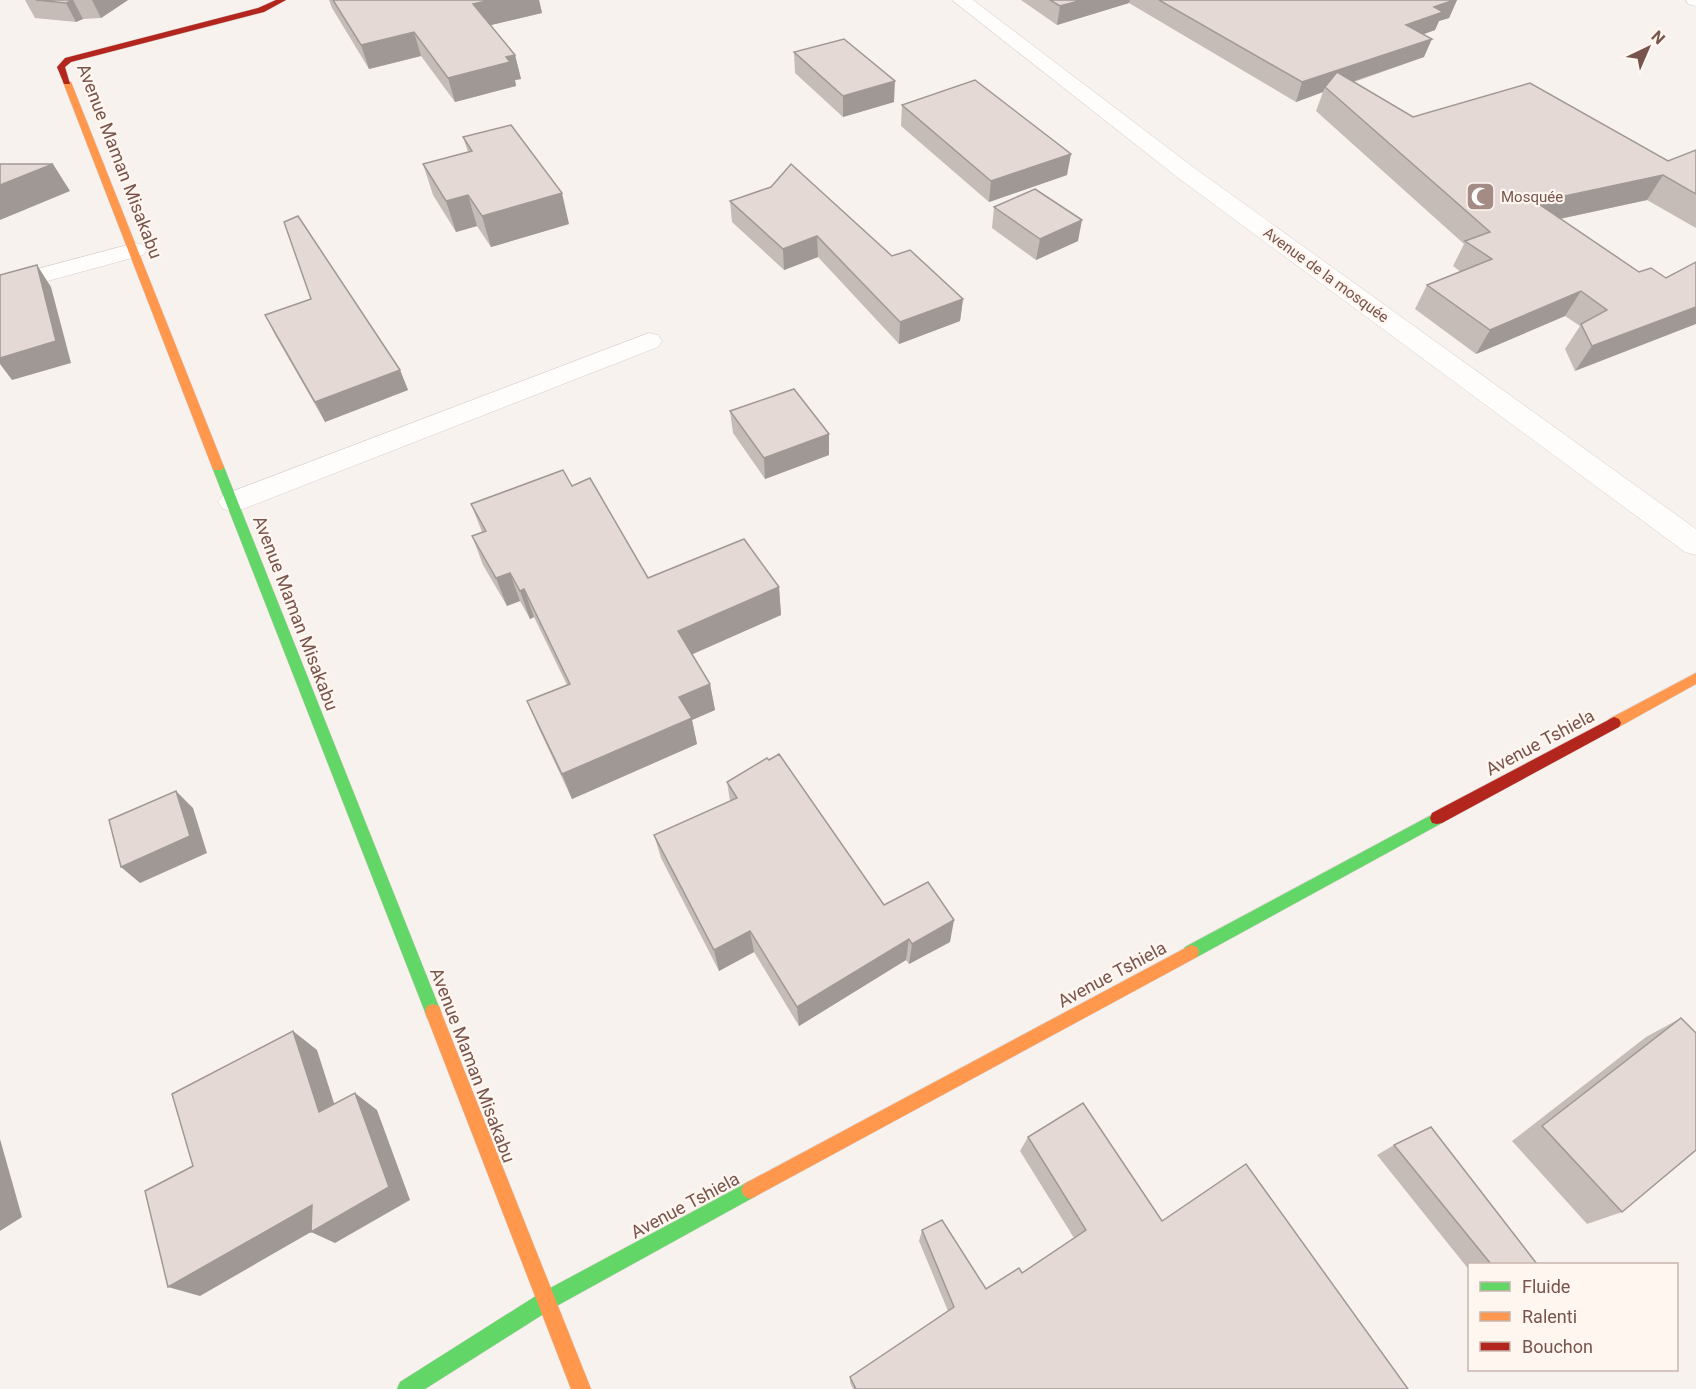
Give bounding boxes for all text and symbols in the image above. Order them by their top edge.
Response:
north arrow [1618,18,1678,78]
text: N [1647,27,1669,48]
street label: Avenue Maman Misakabu [73,61,167,261]
mosque icon: Mosquée [1464,181,1496,213]
place label: Mosquée [1501,188,1563,206]
street label: Avenue de la mosquée [1260,223,1392,327]
street label: Avenue Maman Misakabu [249,513,343,713]
street label: Avenue Tshiela [1482,705,1598,779]
street label: Avenue Tshiela [1054,937,1170,1011]
street label: Avenue Maman Misakabu [426,965,520,1165]
street label: Avenue Tshiela [627,1168,743,1242]
legend [1468,1263,1678,1371]
text: Fluide [1522,1276,1570,1297]
text: Ralenti [1522,1306,1577,1327]
text: Bouchon [1522,1336,1593,1357]

